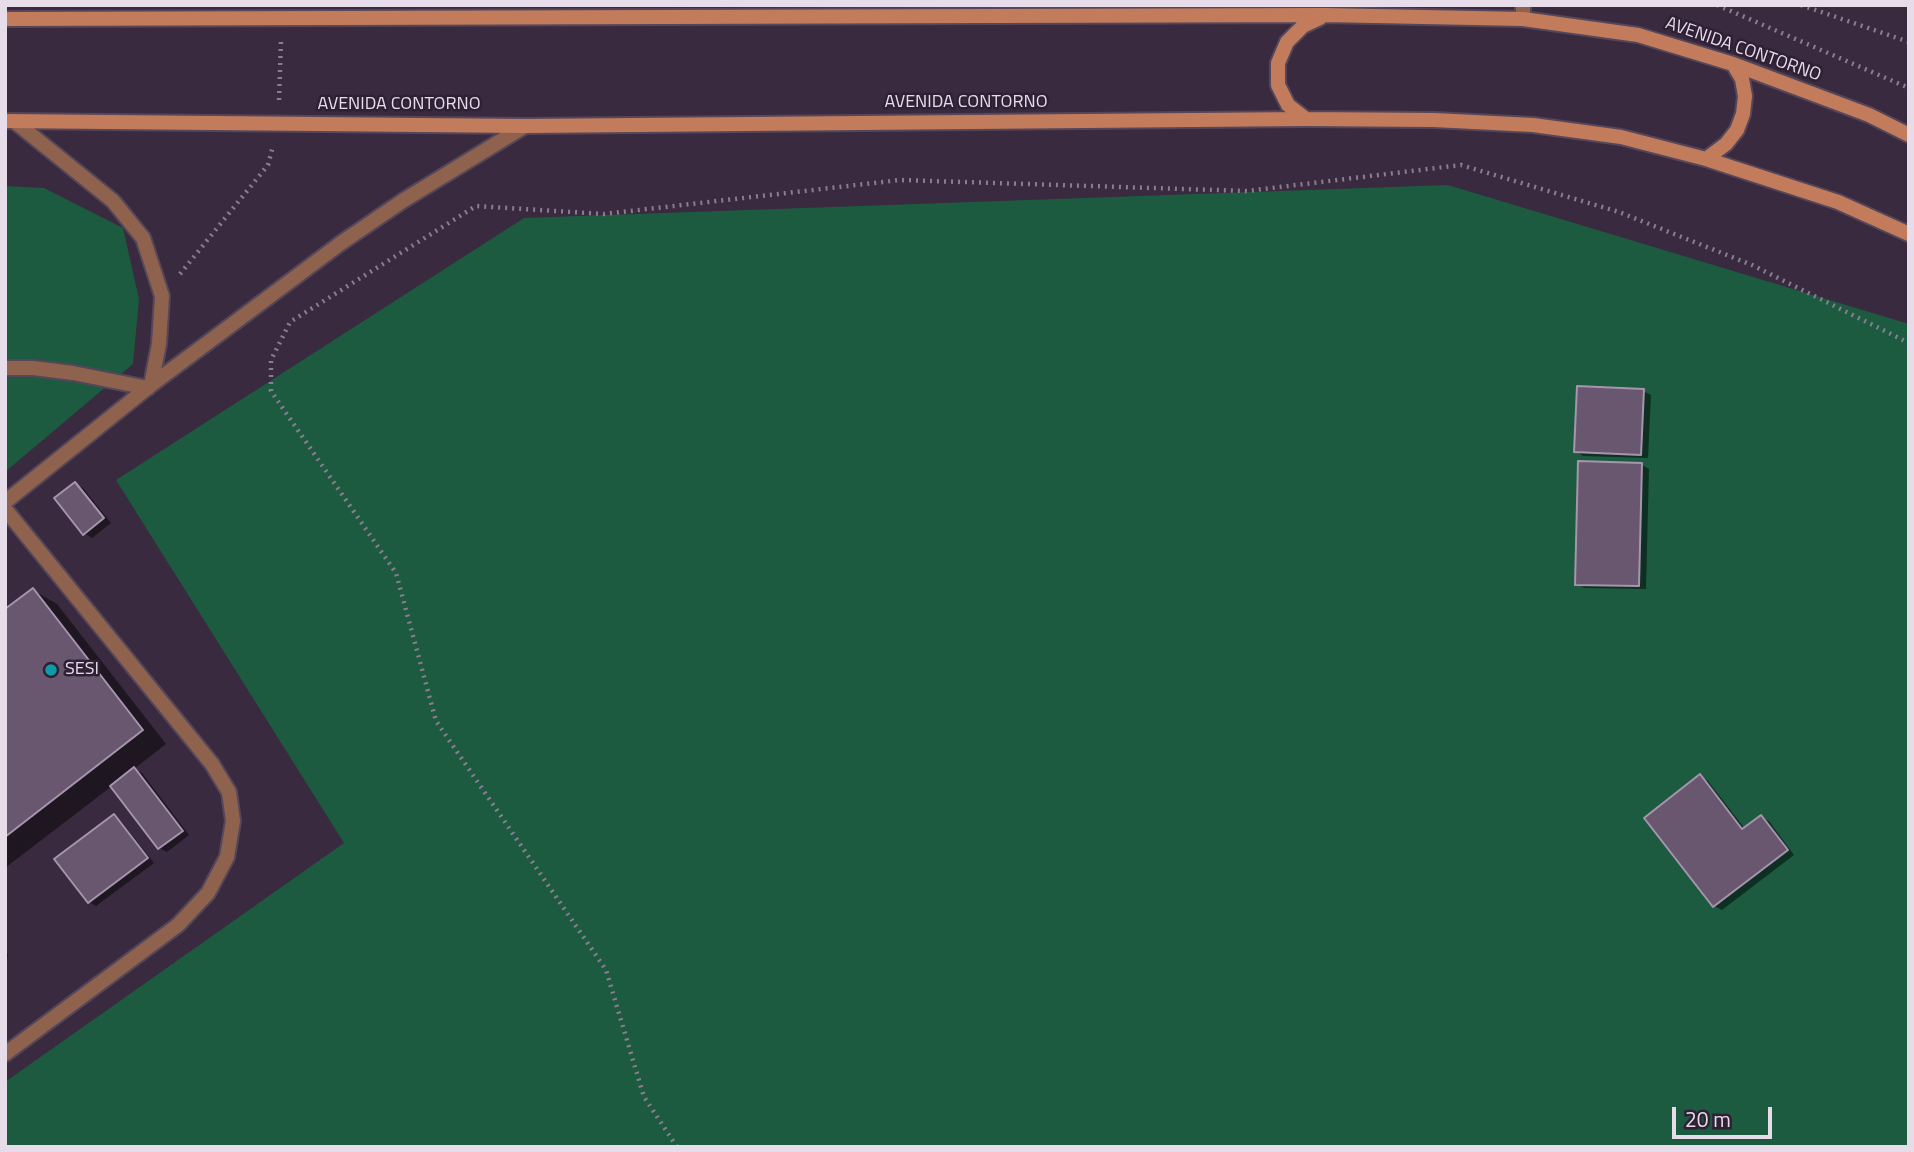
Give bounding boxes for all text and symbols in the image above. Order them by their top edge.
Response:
street label: AVENIDA CONTORNO [1662,13,1824,87]
street label: AVENIDA CONTORNO [884,92,1048,114]
street label: AVENIDA CONTORNO [317,94,481,116]
place label: SESI [65,659,99,681]
marker: SESI [43,662,59,678]
scale bar [1676,1092,1776,1136]
text: 20 m [1685,1103,1731,1135]

